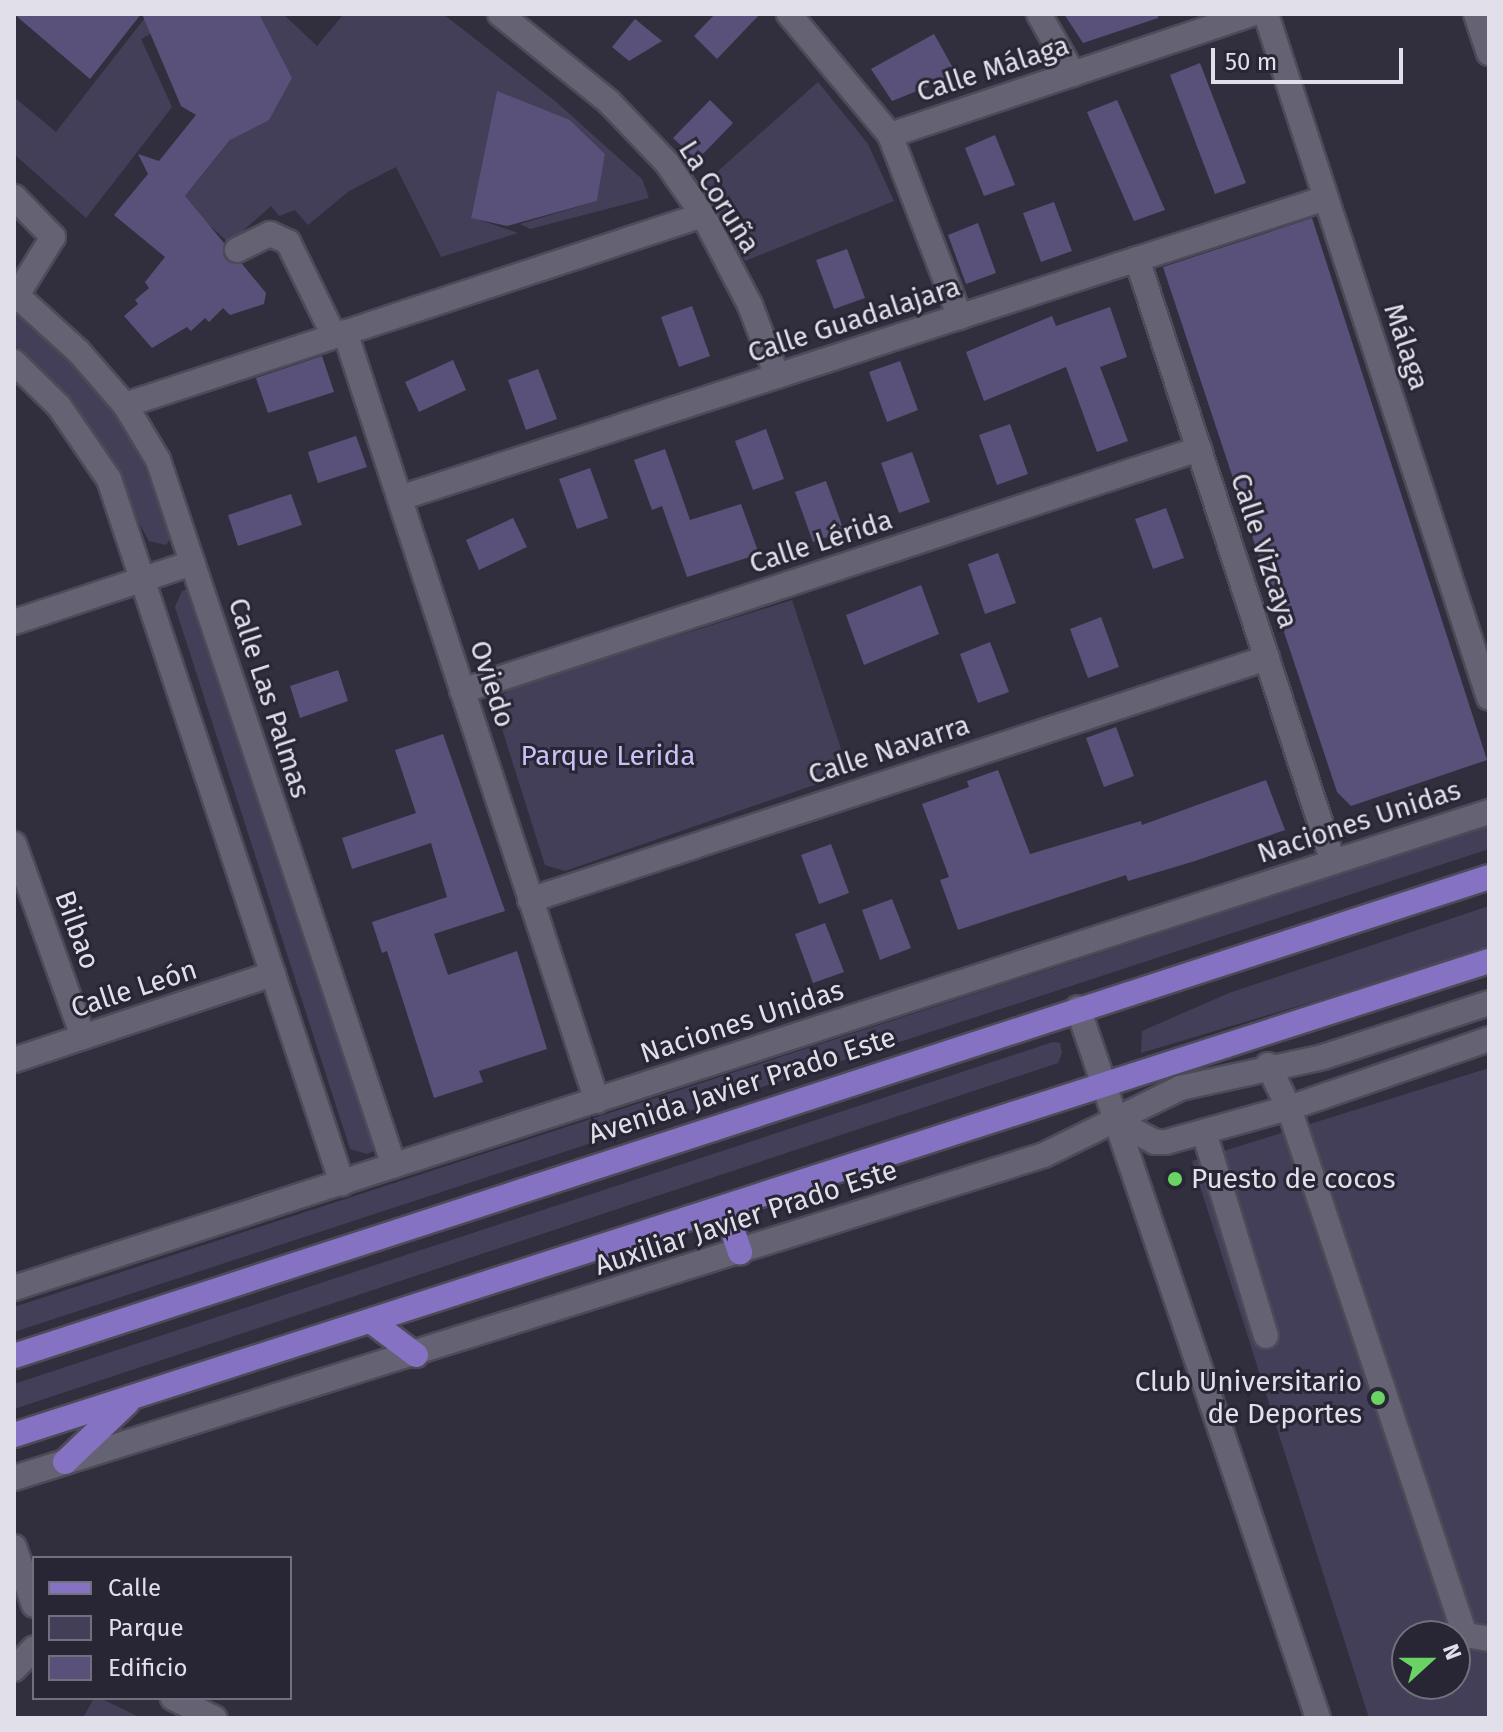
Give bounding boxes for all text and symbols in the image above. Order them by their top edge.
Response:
street label: Calle Málaga [913,29,1073,109]
scale bar [1215,32,1407,82]
text: 50 m [1225,48,1277,76]
street label: La Coruña [671,134,767,260]
street label: Calle Guadalajara [744,270,964,370]
street label: Málaga [1376,299,1436,395]
street label: Calle Vizcaya [1223,469,1305,633]
street label: Calle Lérida [745,503,897,581]
street label: Calle Las Palmas [221,594,317,802]
street label: Oviedo [462,636,522,732]
street label: Calle Navarra [804,708,974,792]
park label: Parque Lerida [521,739,695,773]
street label: Naciones Unidas [1253,773,1465,871]
street label: Bilbao [47,886,107,974]
street label: Calle León [67,953,201,1025]
street label: Naciones Unidas [636,973,848,1071]
street label: Avenida Javier Prado Este [584,1020,900,1152]
street label: Auxiliar Javier Prado Este [591,1153,901,1283]
place label: Puesto de cocos [1191,1162,1395,1196]
marker: Puesto de cocos [1166,1170,1184,1188]
place label: Club Universitario de Deportes [1135,1365,1362,1431]
marker: Club Universitario de Deportes [1369,1389,1387,1407]
legend [32,1556,292,1700]
text: Calle [108,1574,161,1602]
text: Parque [108,1614,184,1642]
north arrow [1391,1620,1471,1700]
text: N [1437,1640,1467,1664]
text: Edificio [108,1654,188,1682]

